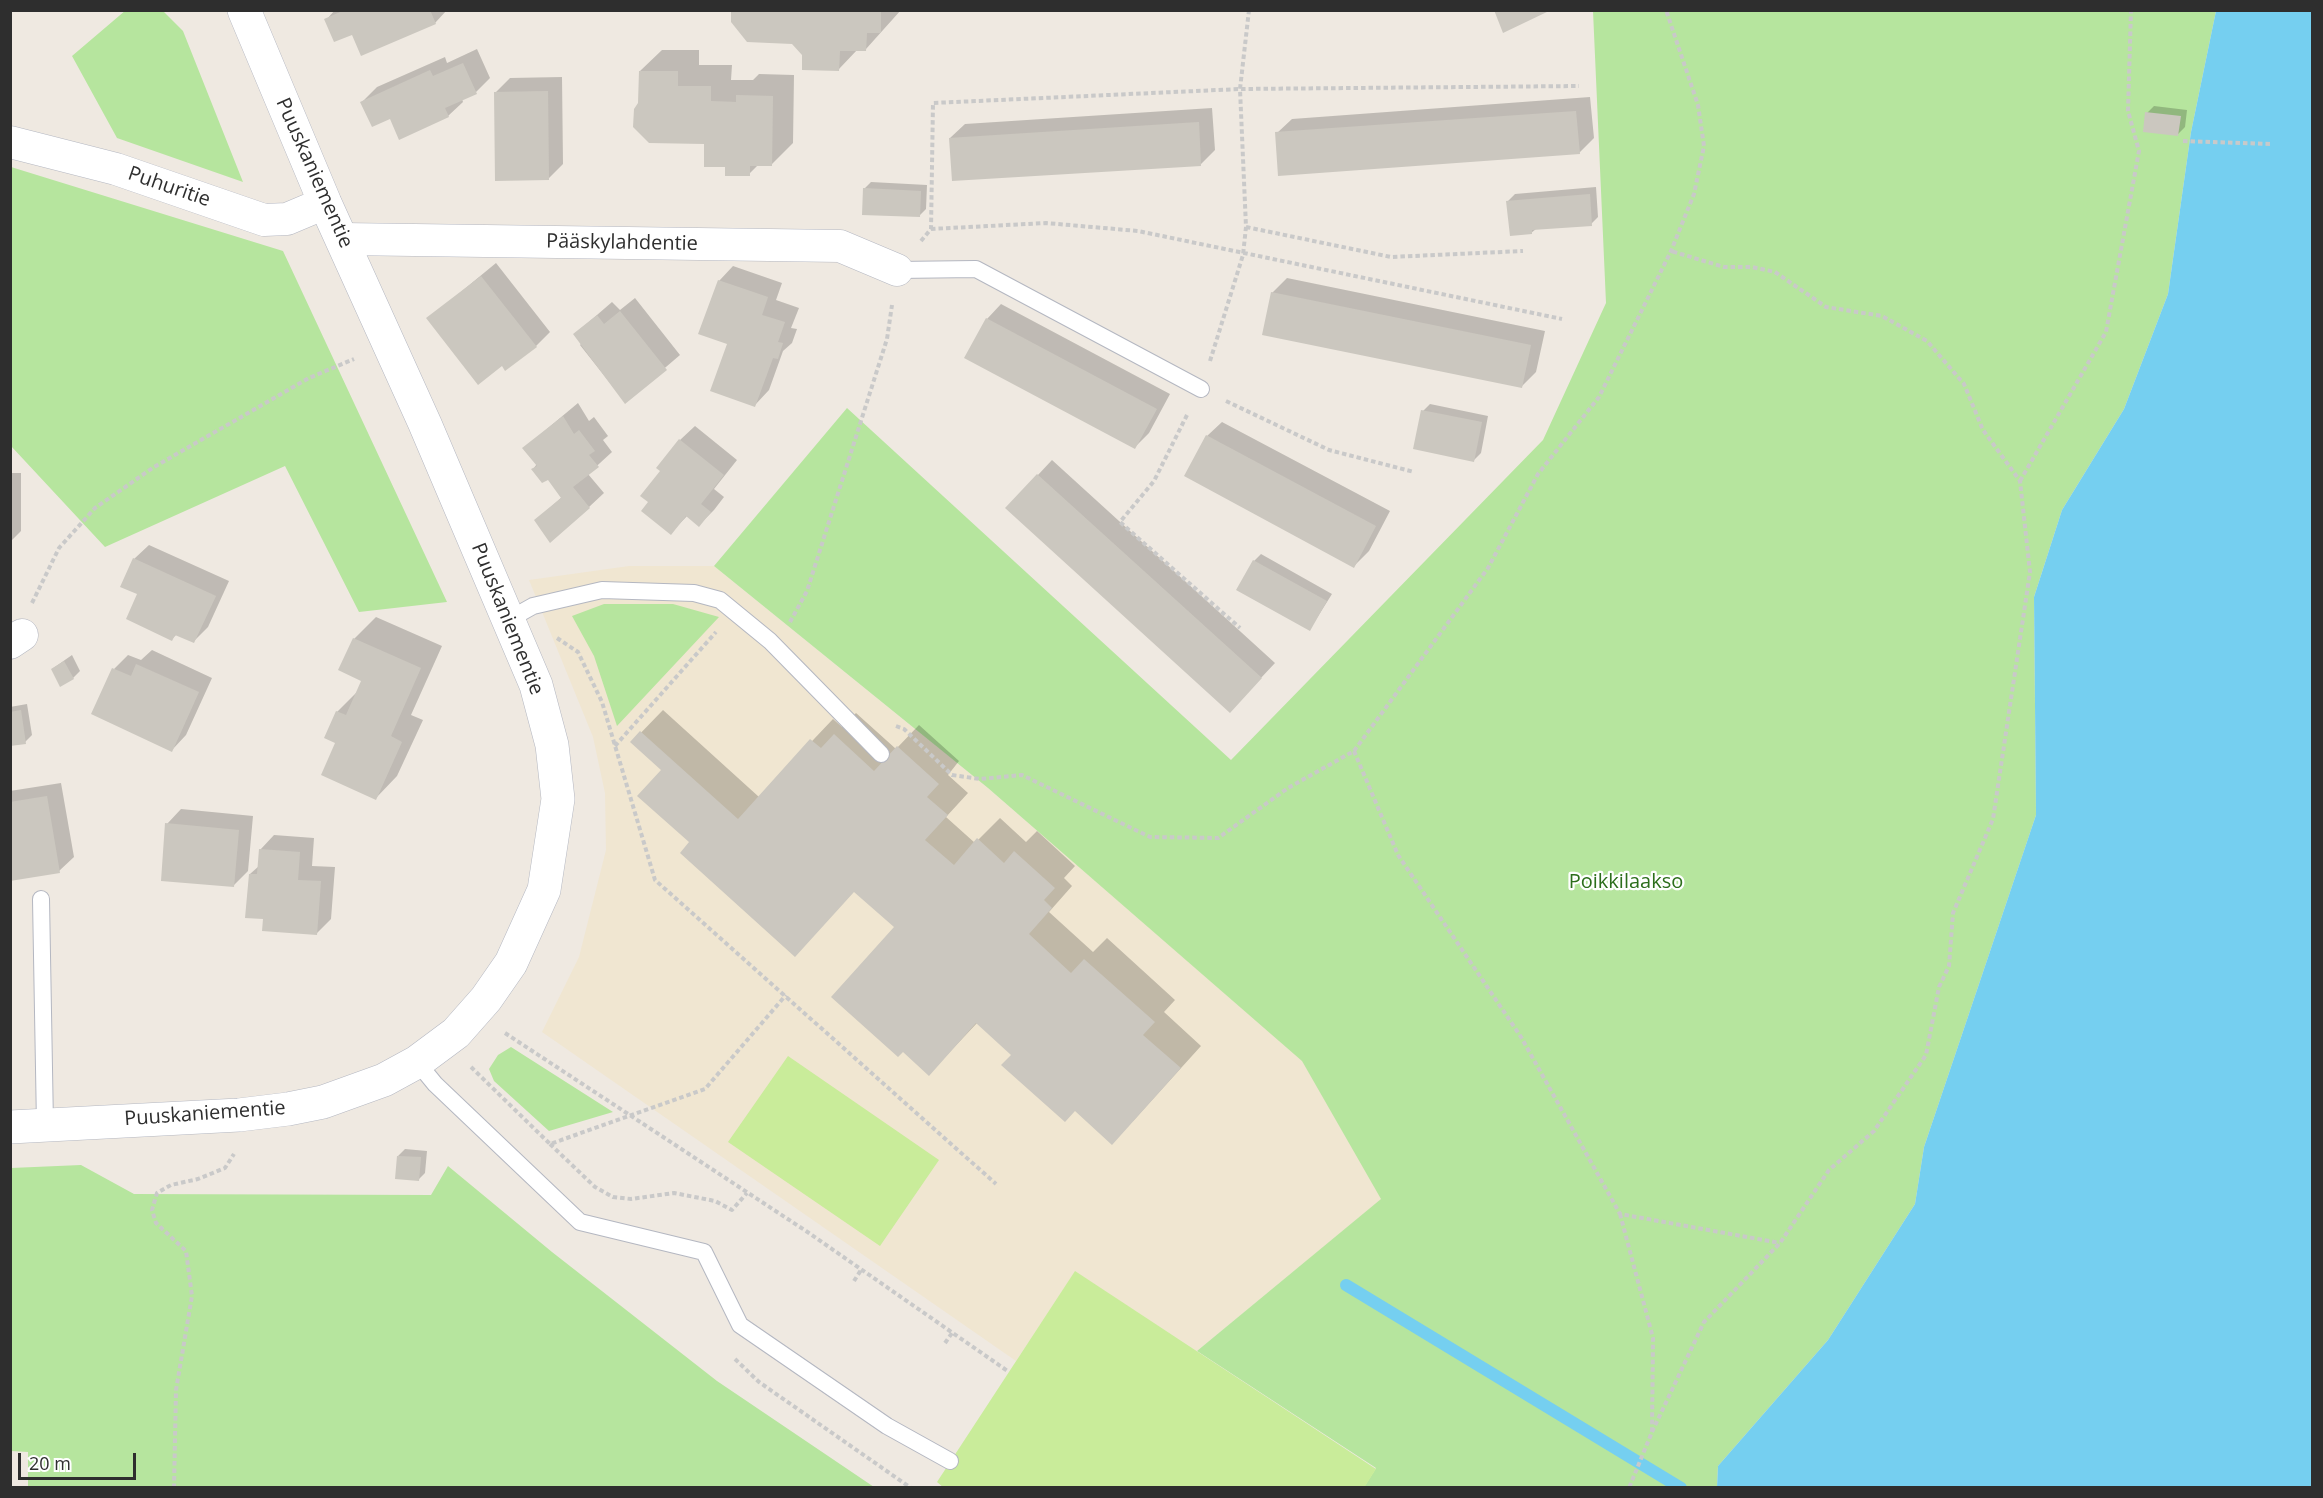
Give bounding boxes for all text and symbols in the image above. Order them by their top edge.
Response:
street label: Puuskaniementie [270,94,358,252]
street label: Puhuritie [125,162,213,212]
street label: Pääskylahdentie [546,230,698,256]
street label: Puuskaniementie [466,540,548,698]
park label: Poikkilaakso [1569,870,1683,894]
street label: Puuskaniementie [124,1096,286,1132]
scale bar [21,1441,140,1479]
text: 20 m [29,1451,71,1475]

